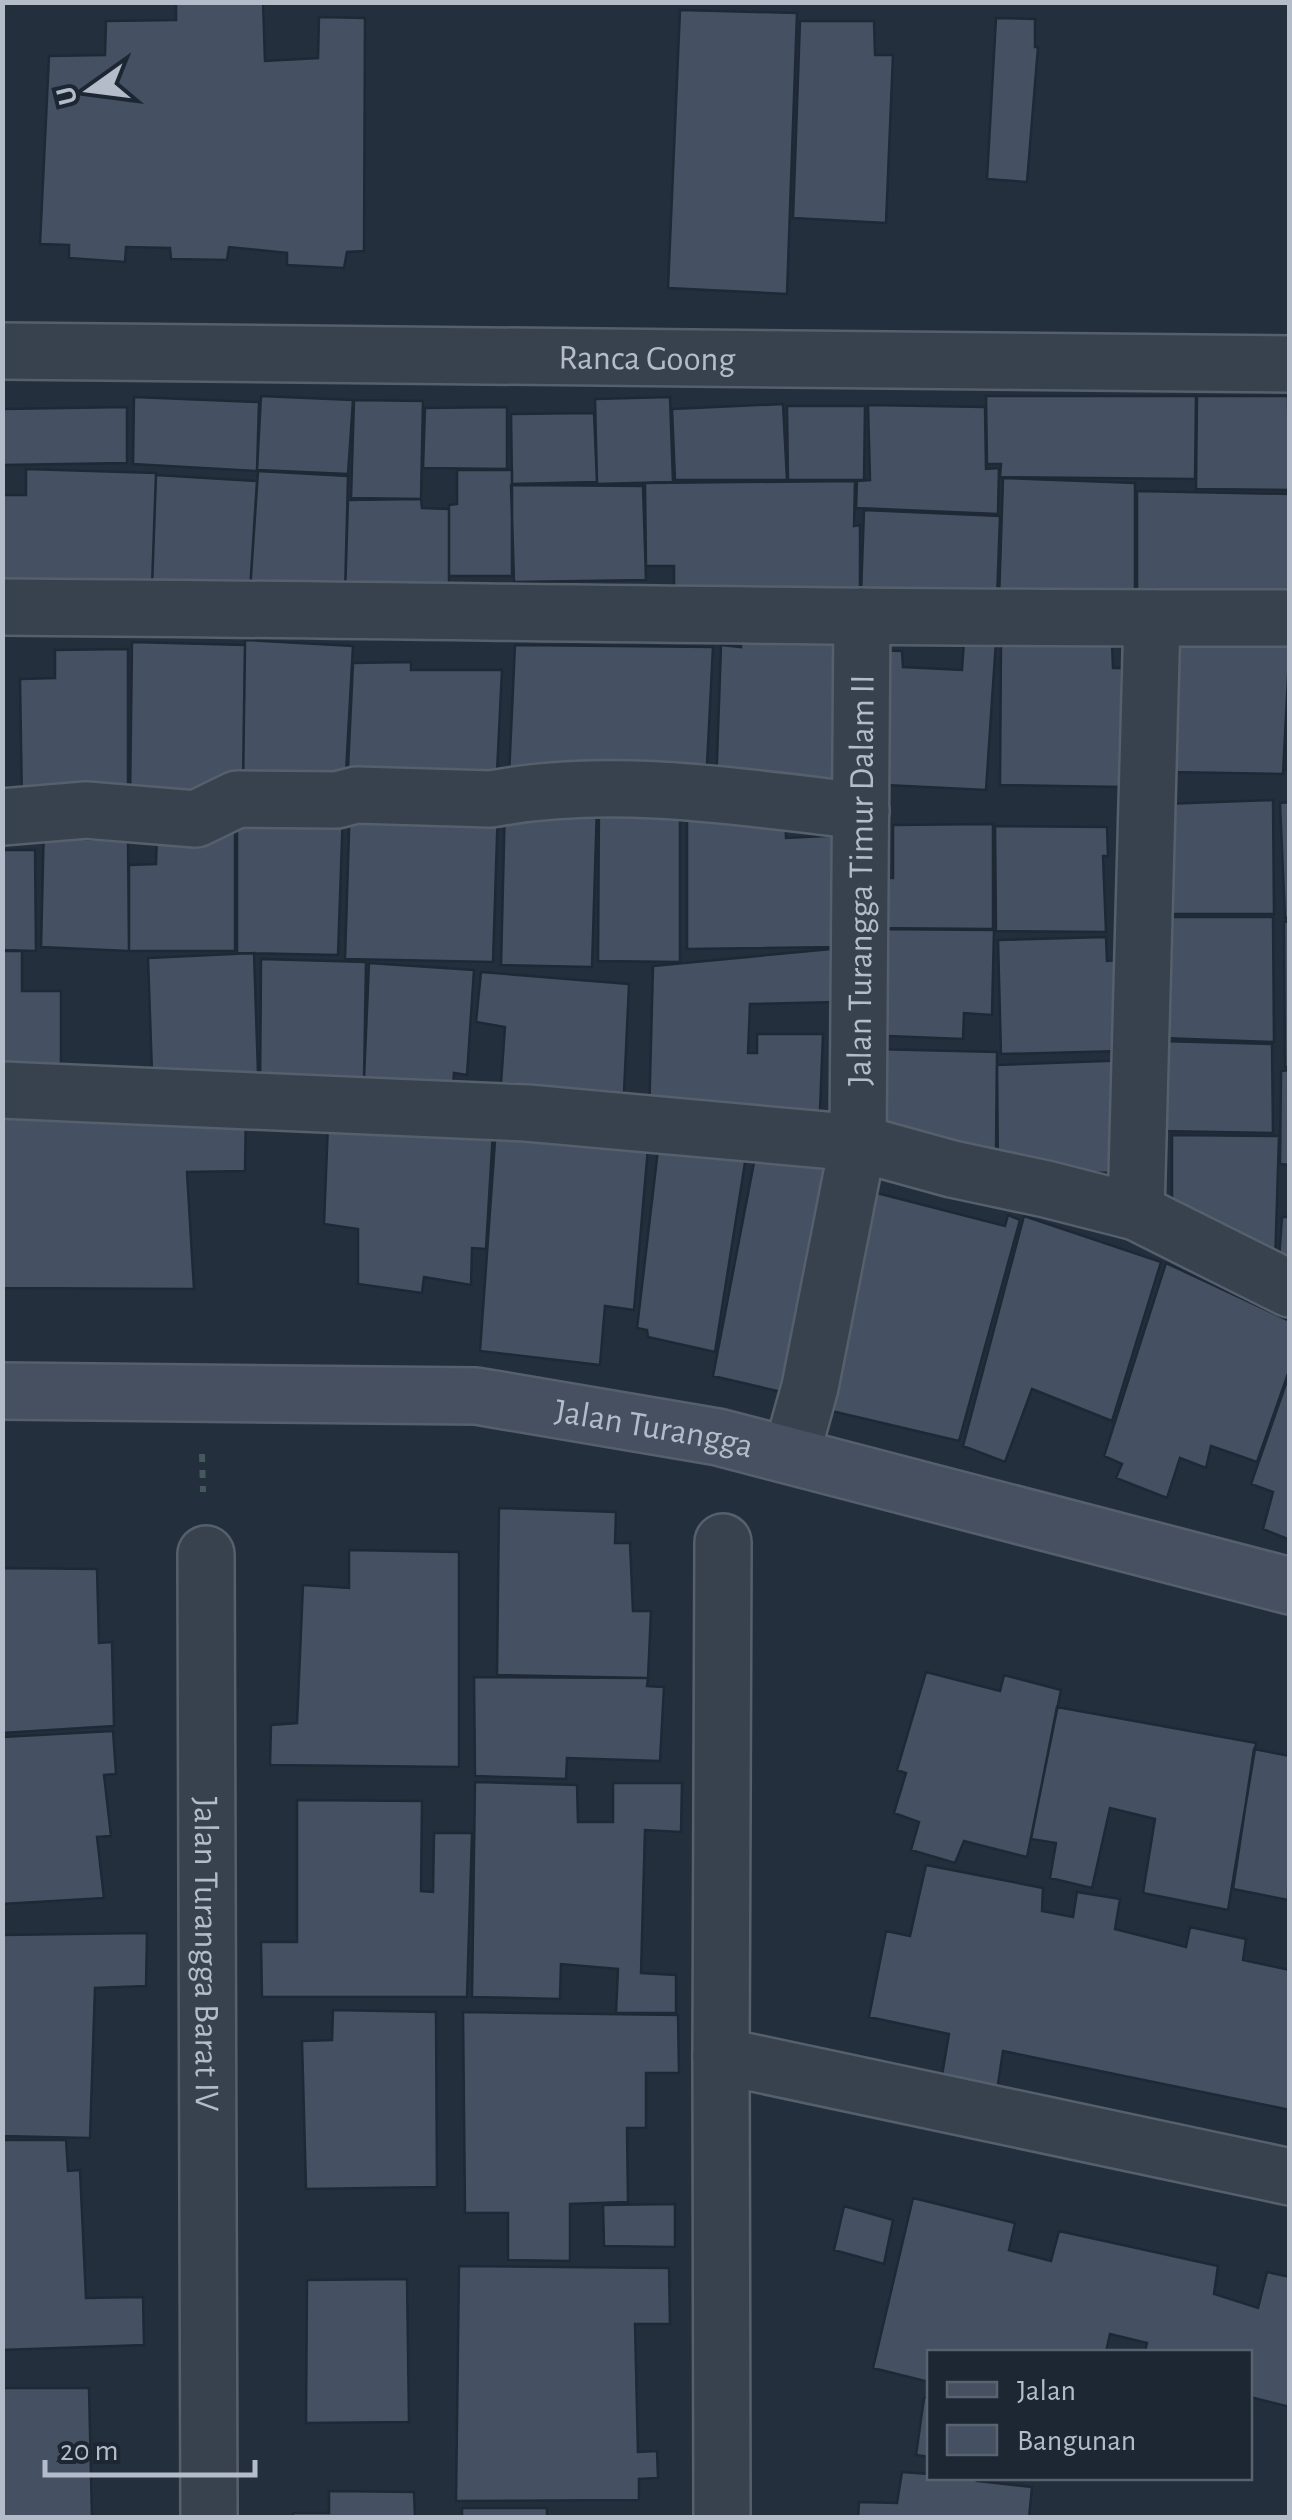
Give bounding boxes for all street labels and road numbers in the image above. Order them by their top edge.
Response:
street label: Ranca Goong [558,341,736,377]
street label: Jalan Turangga Timur Dalam II [842,675,881,1086]
street label: Jalan Turangga [552,1394,757,1465]
street label: Jalan Turangga Barat IV [188,1797,224,2112]

